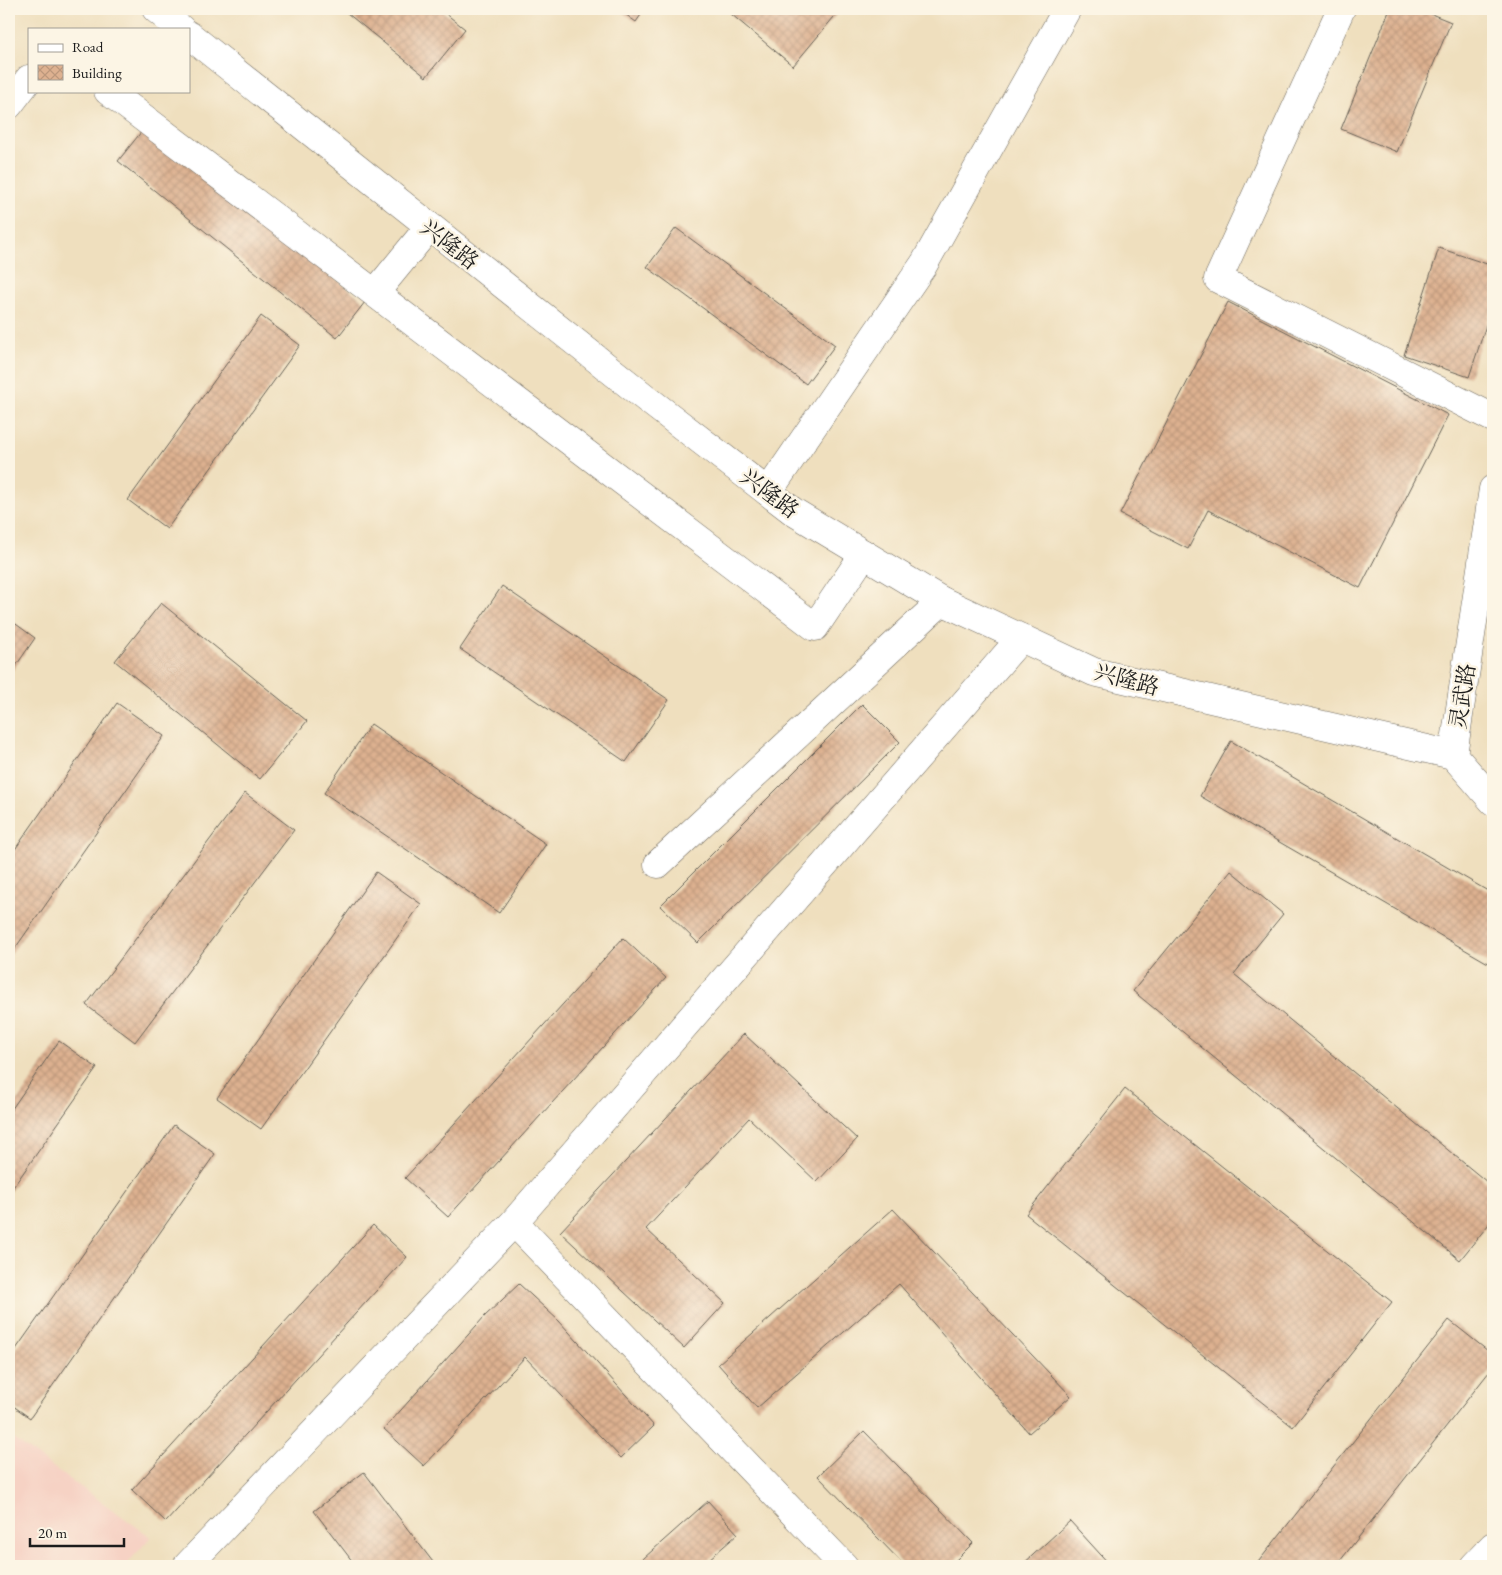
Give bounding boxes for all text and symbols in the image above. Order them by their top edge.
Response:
legend [28,28,190,92]
text: Road [72,37,104,56]
text: Building [72,63,122,82]
street label: 兴隆路 [415,213,485,276]
street label: 兴隆路 [735,462,805,525]
street label: 兴隆路 [1091,657,1163,702]
street label: 灵武路 [1443,661,1482,731]
scale bar [30,1515,124,1547]
text: 20 m [38,1523,67,1542]

